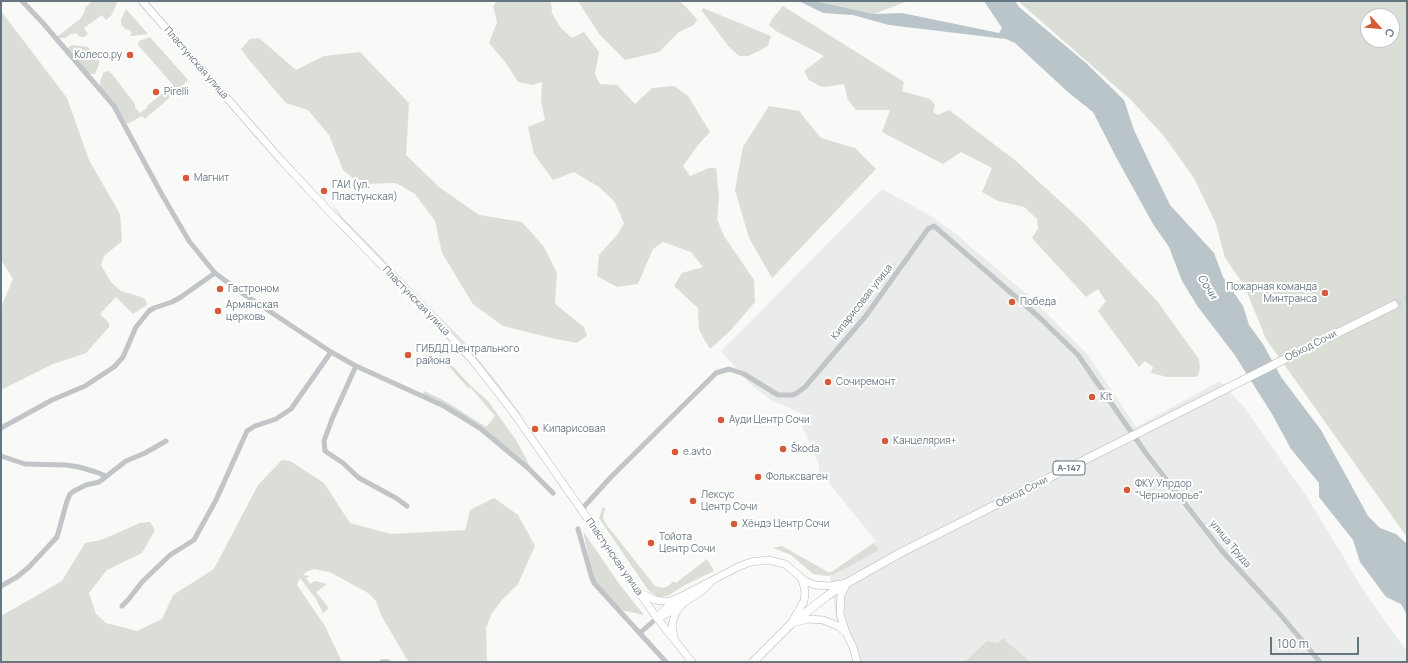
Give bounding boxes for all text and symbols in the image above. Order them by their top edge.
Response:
north arrow [1360,8,1400,48]
street label: Пластунская улица [161,24,231,102]
text: С [1382,26,1399,40]
place label: Колесо.ру [74,49,122,61]
marker: Колесо.ру [125,50,135,60]
place label: Pirelli [164,86,189,98]
marker: Pirelli [151,87,161,97]
place label: Магнит [194,172,229,184]
marker: Магнит [181,173,191,183]
place label: ГАИ (ул. Пластунская) [332,179,398,202]
marker: ГАИ (ул. Пластунская) [319,186,329,196]
street label: Кипарисовая улица [829,262,895,342]
street label: Пластунская улица [380,264,452,338]
water label: Сочи [1194,272,1220,302]
place label: Пожарная команда Минтранса [1226,281,1317,304]
place label: Гастроном [228,283,279,295]
marker: Гастроном [215,284,225,294]
marker: Пожарная команда Минтранса [1320,288,1330,298]
place label: Победа [1020,296,1056,308]
marker: Победа [1007,297,1017,307]
place label: Армянская церковь [226,299,278,322]
marker: Армянская церковь [213,306,223,316]
street label: Обход Сочи [1283,328,1339,364]
place label: ГИБДД Центрального района [416,343,519,366]
marker: ГИБДД Центрального района [403,350,413,360]
place label: Сочиремонт [836,376,896,388]
marker: Сочиремонт [823,377,833,387]
place label: Kit [1100,391,1112,403]
marker: Kit [1087,392,1097,402]
place label: Ауди Центр Сочи [729,414,810,426]
marker: Ауди Центр Сочи [716,415,726,425]
place label: Кипарисовая [543,423,605,435]
marker: Кипарисовая [530,424,540,434]
place label: Канцелярия+ [893,435,957,447]
marker: Канцелярия+ [880,436,890,446]
place label: Škoda [791,443,819,455]
marker: Škoda [778,444,788,454]
place label: e.avto [683,446,711,458]
marker: e.avto [670,447,680,457]
road number: А-147 [1053,461,1085,475]
place label: Фольксваген [766,471,828,483]
marker: Фольксваген [753,472,763,482]
street label: Обход Сочи [994,474,1050,510]
place label: ФКУ Упрдор "Черноморье" [1135,478,1203,502]
marker: ФКУ Упрдор "Черноморье" [1122,485,1132,495]
place label: Лексус Центр Сочи [701,489,757,512]
marker: Лексус Центр Сочи [688,496,698,506]
street label: Пластунская улица [583,516,645,598]
place label: Хёндэ Центр Сочи [742,518,829,530]
street label: улица Труда [1207,518,1253,570]
marker: Хёндэ Центр Сочи [729,519,739,529]
place label: Тойота Центр Сочи [659,531,715,554]
marker: Тойота Центр Сочи [646,538,656,548]
scale bar [1272,629,1361,655]
text: 100 m [1277,635,1309,652]

